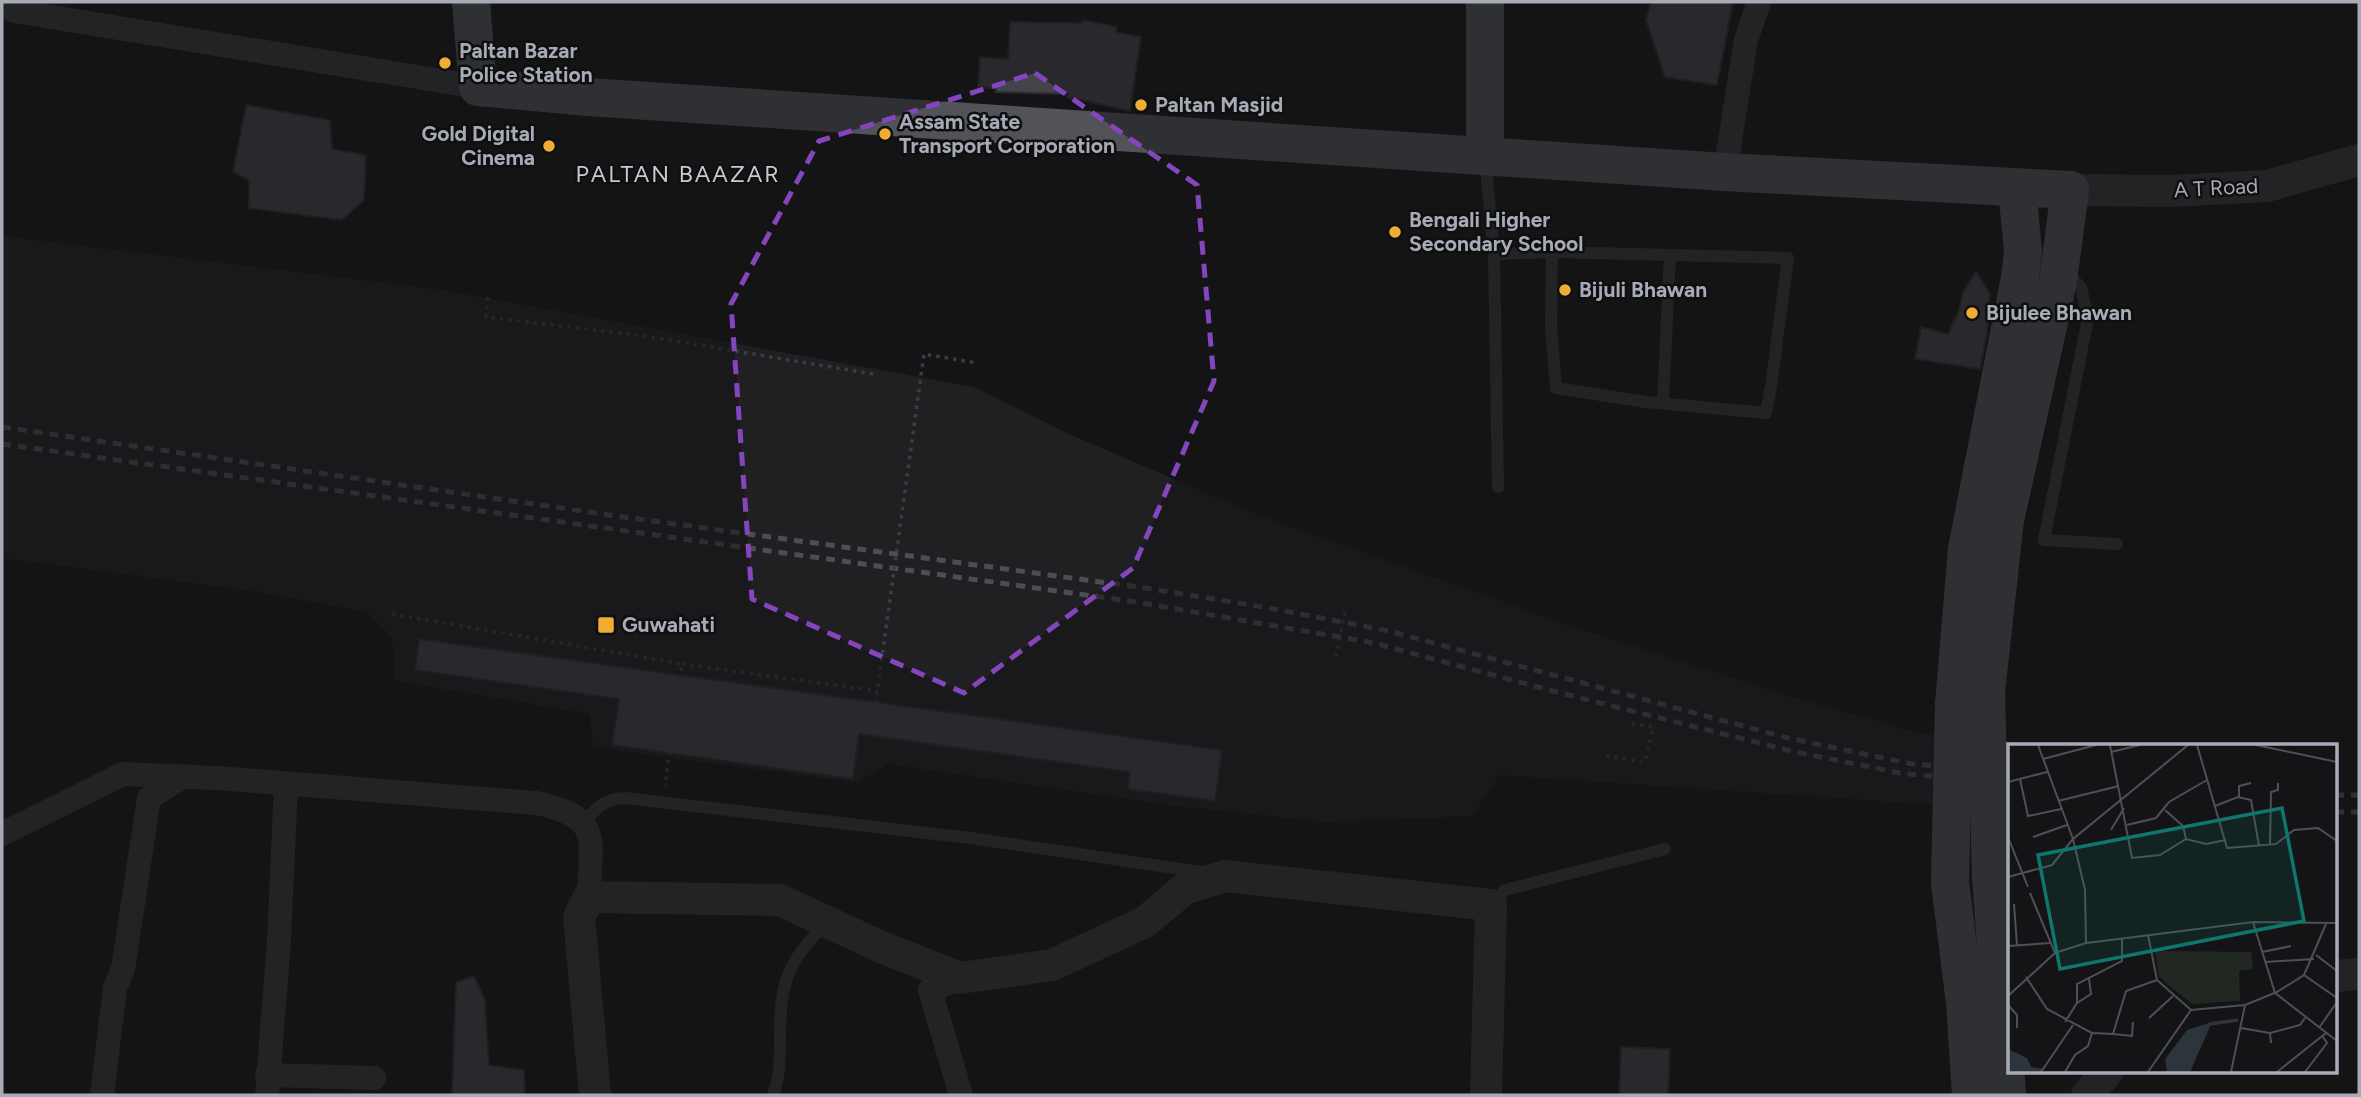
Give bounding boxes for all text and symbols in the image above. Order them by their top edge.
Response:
place label: Paltan Bazar Police Station [459,38,593,87]
marker: Paltan Bazar Police Station [437,55,453,71]
place label: Paltan Masjid [1155,92,1283,117]
marker: Paltan Masjid [1133,97,1149,113]
place label: Assam State Transport Corporation [899,109,1115,158]
place label: Gold Digital Cinema [422,121,535,170]
marker: Assam State Transport Corporation [877,126,893,142]
marker: Gold Digital Cinema [541,138,557,154]
district label: PALTAN BAAZAR [575,160,781,188]
street label: A T Road [2173,173,2259,202]
place label: Bengali Higher Secondary School [1409,207,1583,256]
marker: Bengali Higher Secondary School [1387,224,1403,240]
place label: Bijuli Bhawan [1579,277,1707,302]
marker: Bijuli Bhawan [1557,282,1573,298]
place label: Bijulee Bhawan [1986,300,2132,325]
marker: Bijulee Bhawan [1964,305,1980,321]
place label: Guwahati [622,612,715,637]
marker: Guwahati [596,615,616,635]
inset map [2008,744,2336,1072]

